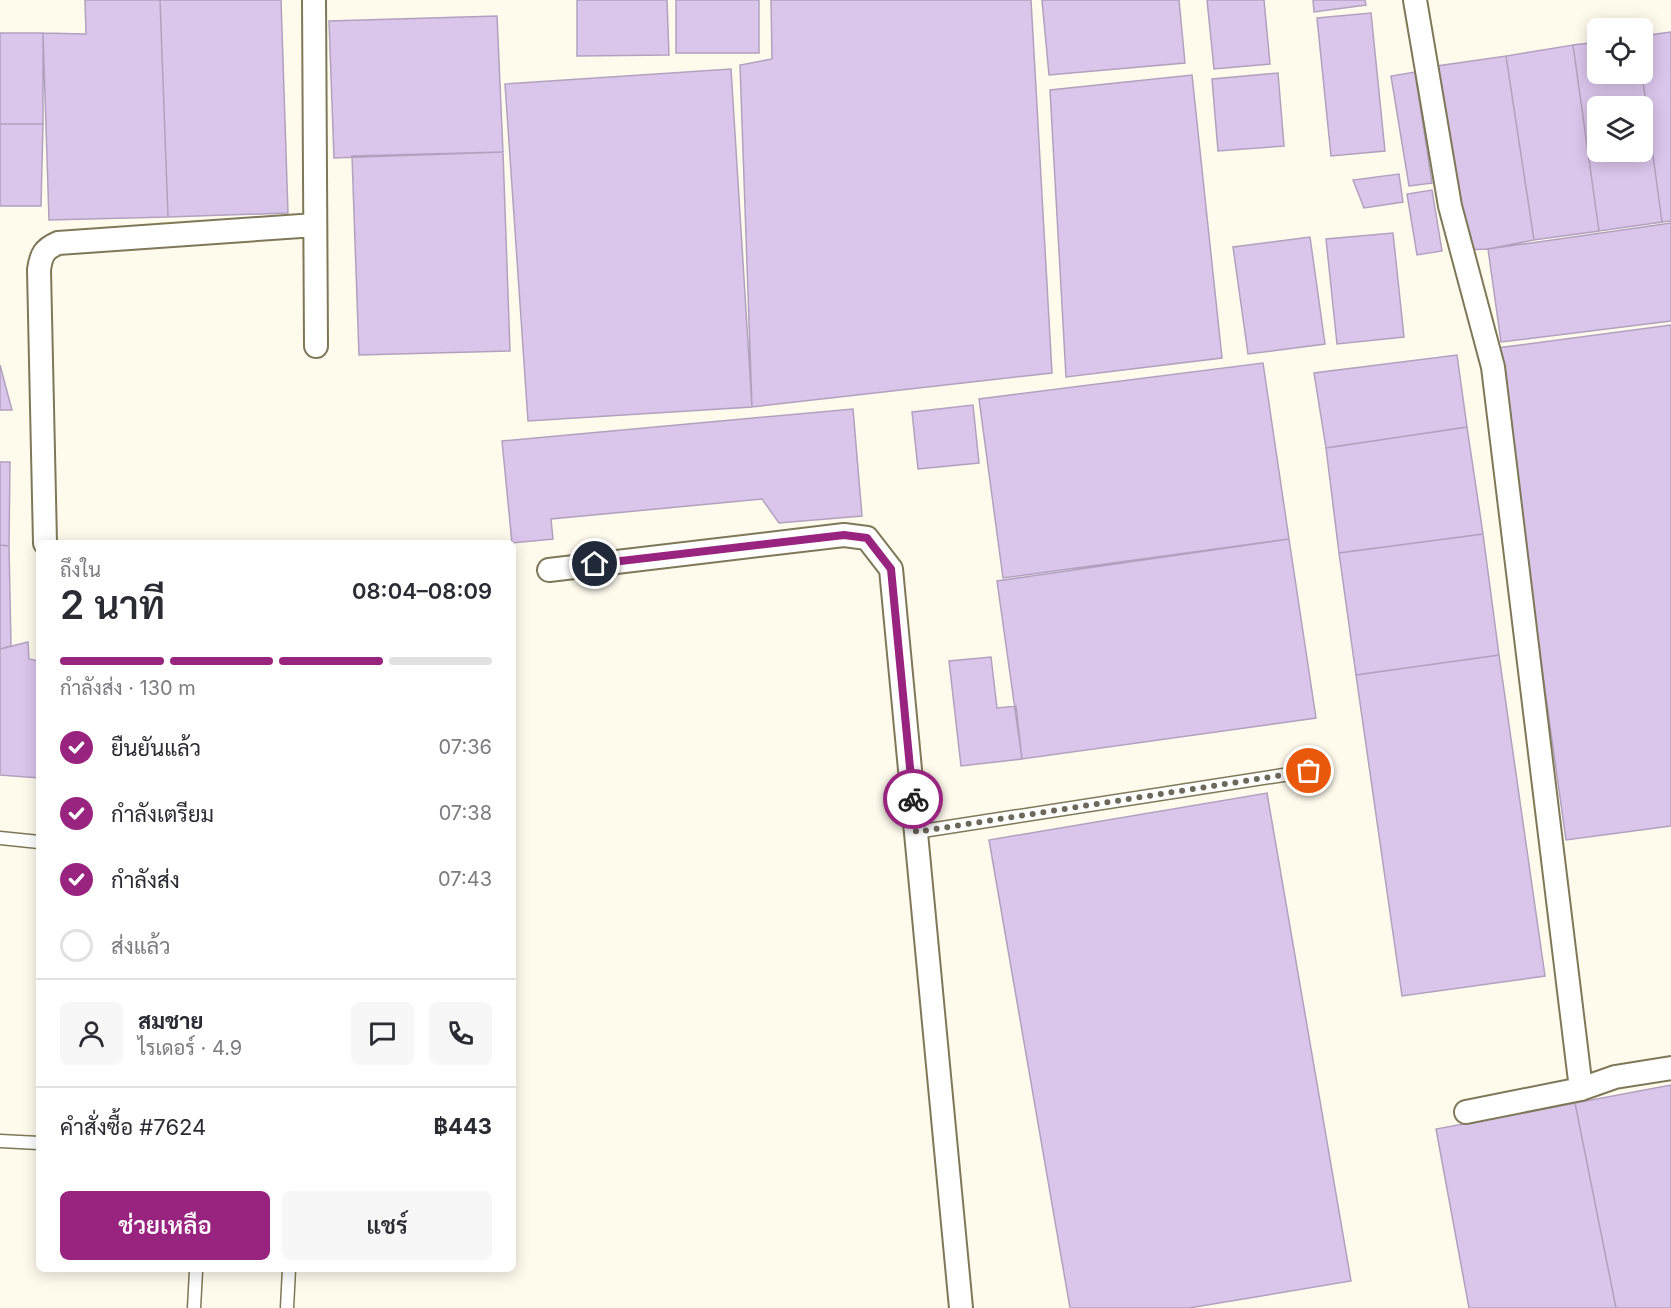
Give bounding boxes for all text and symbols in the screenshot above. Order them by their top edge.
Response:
map controls [1587,18,1653,162]
button: locate [1587,18,1653,84]
button: layers [1587,96,1653,162]
pin [569,538,620,589]
icon: home [578,547,611,580]
text: ถึงใน [60,558,101,582]
text: 08:04–08:09 [352,578,492,604]
text: 2 นาที [60,581,165,628]
text: กำลังส่ง · 130 m [60,676,196,700]
icon: check [60,731,93,764]
text: ยืนยันแล้ว [111,735,201,761]
text: 07:36 [439,735,492,759]
pin [1283,745,1334,796]
icon: bag [1292,754,1325,787]
courier [883,769,943,829]
icon: bike [897,783,930,816]
icon: check [60,797,93,830]
text: กำลังเตรียม [111,801,214,827]
text: 07:38 [439,801,492,825]
icon: check [60,863,93,896]
text: กำลังส่ง [111,867,180,893]
text: 07:43 [438,867,492,891]
text: ส่งแล้ว [111,933,171,959]
button: person [60,1002,123,1065]
button: chat [351,1002,414,1065]
button: phone [429,1002,492,1065]
text: สมชาย [138,1008,204,1034]
text: ไรเดอร์ · 4.9 [138,1036,242,1060]
text: ฿443 [433,1113,492,1139]
text: คำสั่งซื้อ #7624 [60,1114,206,1140]
button: ช่วยเหลือ [60,1191,270,1260]
button: แชร์ [282,1191,492,1260]

